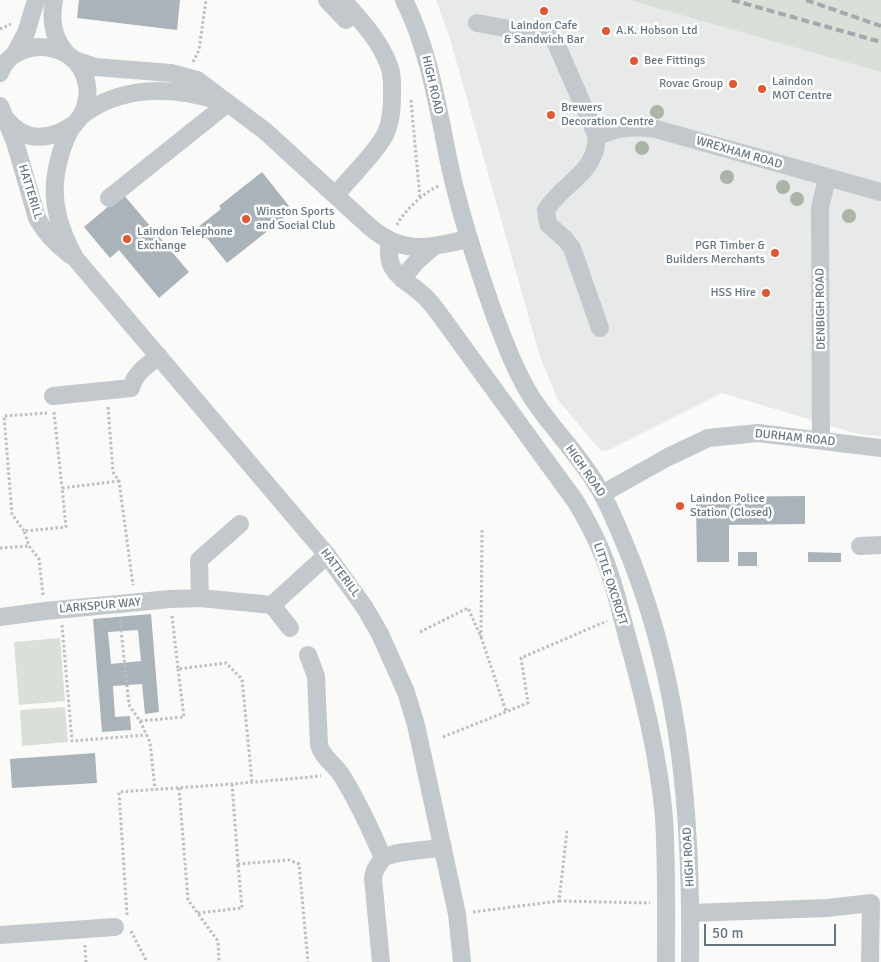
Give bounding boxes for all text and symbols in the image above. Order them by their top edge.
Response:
marker: Laindon Cafe & Sandwich Bar [538,5,550,17]
place label: Laindon Cafe & Sandwich Bar [504,19,584,47]
place label: A.K. Hobson Ltd [616,24,698,38]
marker: A.K. Hobson Ltd [600,25,612,37]
street label: HIGH ROAD [418,54,446,116]
place label: Bee Fittings [644,54,705,68]
marker: Bee Fittings [628,55,640,67]
place label: Laindon MOT Centre [772,75,832,103]
place label: Rovac Group [659,77,723,91]
marker: Rovac Group [727,78,739,90]
marker: Laindon MOT Centre [756,83,768,95]
place label: Brewers Decoration Centre [561,101,654,129]
marker: Brewers Decoration Centre [545,109,557,121]
street label: WREXHAM ROAD [694,134,784,172]
street label: HATTERILL [15,163,45,221]
place label: Winston Sports and Social Club [256,205,335,233]
marker: Winston Sports and Social Club [240,213,252,225]
place label: Laindon Telephone Exchange [137,225,233,253]
marker: Laindon Telephone Exchange [121,233,133,245]
place label: PGR Timber & Builders Merchants [666,239,765,267]
marker: PGR Timber & Builders Merchants [769,247,781,259]
street label: DENBIGH ROAD [813,268,829,350]
place label: HSS Hire [710,286,756,300]
marker: HSS Hire [760,287,772,299]
street label: DURHAM ROAD [754,427,836,449]
street label: HIGH ROAD [562,442,608,500]
place label: Laindon Police Station (Closed) [690,492,772,520]
marker: Laindon Police Station (Closed) [674,500,686,512]
street label: LITTLE OXCROFT [590,541,630,627]
street label: HATTERILL [317,546,363,600]
street label: LARKSPUR WAY [59,595,141,617]
street label: HIGH ROAD [680,827,698,887]
scale bar [706,914,838,946]
text: 50 m [712,924,743,942]

